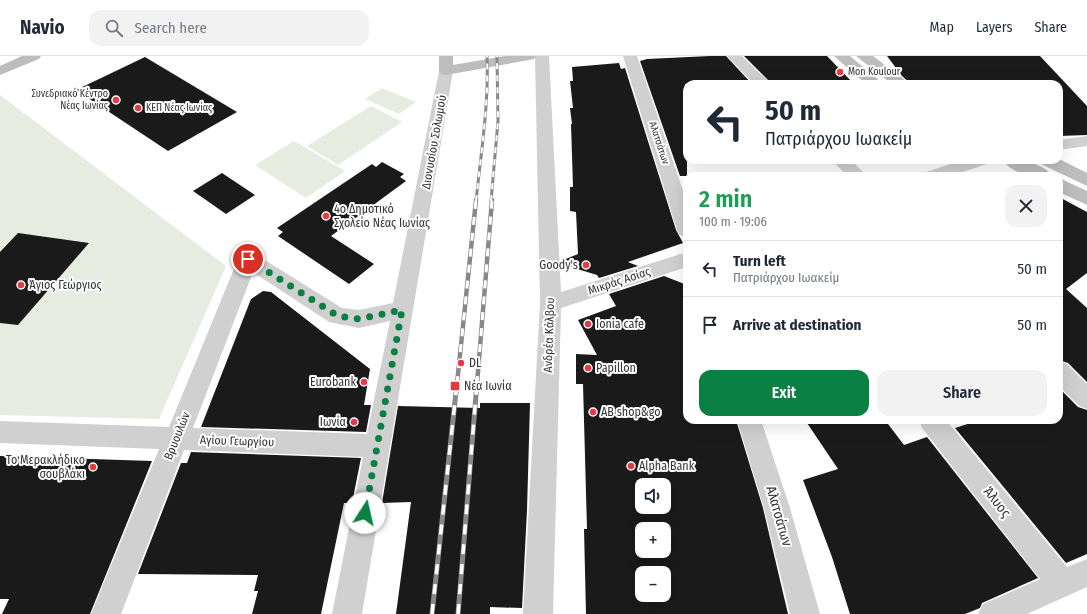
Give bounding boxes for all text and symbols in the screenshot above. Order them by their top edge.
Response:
search box [89,10,369,46]
text: Navio [20,16,65,39]
icon: search [103,17,125,39]
text: Search here [135,19,207,37]
text: Map [930,19,954,36]
text: Layers [976,19,1012,36]
text: Share [1034,19,1067,36]
place label: Mon Koulour [848,66,901,78]
marker: Mon Koulour [835,67,845,77]
place label: Συνεδριακό Κέντρο Νέας Ιωνίας [31,87,109,112]
street label: Διονυσίου Σολωμού [419,94,449,190]
text: 50 m [765,94,821,127]
marker: Συνεδριακό Κέντρο Νέας Ιωνίας [111,95,121,105]
icon: left [699,96,751,148]
place label: ΚΕΠ Νέας Ιωνίας [146,101,213,114]
marker: ΚΕΠ Νέας Ιωνίας [133,103,143,113]
street label: Αλατσάτων [646,120,673,167]
text: Πατριάρχου Ιωακείμ [765,128,912,150]
text: 2 min [699,185,752,213]
button: close [1005,185,1047,227]
place label: 4ο Δημοτικό Σχολείο Νέας Ιωνίας [334,202,430,230]
marker: 4ο Δημοτικό Σχολείο Νέας Ιωνίας [321,211,331,221]
text: 100 m · 19:06 [699,214,767,229]
pin [231,242,265,276]
icon: arrive [237,248,259,270]
text: Turn left [733,252,786,270]
place label: Goody's [539,258,578,272]
icon: left [699,258,721,280]
marker: Goody's [581,260,591,270]
text: 50 m [1017,260,1047,278]
street label: Μικράς Ασίας [586,264,652,298]
text: Πατριάρχου Ιωακείμ [733,270,839,285]
place label: Άγιος Γεώργιος [29,278,102,292]
marker: Άγιος Γεώργιος [16,280,26,290]
street label: Ανδρέα Κάλβου [541,297,557,373]
icon: arrive [699,314,721,336]
text: Arrive at destination [733,316,861,334]
text: 50 m [1017,316,1047,334]
place label: Ionia cafe [596,317,644,331]
marker: Ionia cafe [583,319,593,329]
place label: DL [469,356,482,370]
marker: DL [456,358,466,368]
place label: Papillon [596,361,636,375]
marker: Papillon [583,363,593,373]
button: Exit [699,370,869,416]
button: Share [877,370,1047,416]
place label: Eurobank [310,375,356,389]
marker: Eurobank [359,377,369,387]
place label: Νέα Ιωνία [464,379,512,393]
marker: Νέα Ιωνία [449,380,461,392]
place label: ΑΒ shop&go [601,405,661,419]
marker: ΑΒ shop&go [588,407,598,417]
street label: Βρυουλών [161,409,193,462]
place label: Ιωνία [320,415,346,429]
marker: Ιωνία [349,417,359,427]
street label: Αγίου Γεωργίου [200,433,274,449]
place label: Το Μερακλήδικο σουβλάκι [6,453,85,481]
place label: Alpha Bank [639,459,695,473]
marker: Alpha Bank [626,461,636,471]
marker: Το Μερακλήδικο σουβλάκι [88,462,98,472]
map controls [635,478,671,602]
button: sound [635,478,671,514]
street label: Άλυος [980,483,1014,521]
street label: Αλατσάτων [762,484,796,548]
position arrow [344,492,386,534]
button: + [635,522,671,558]
button: − [635,566,671,602]

